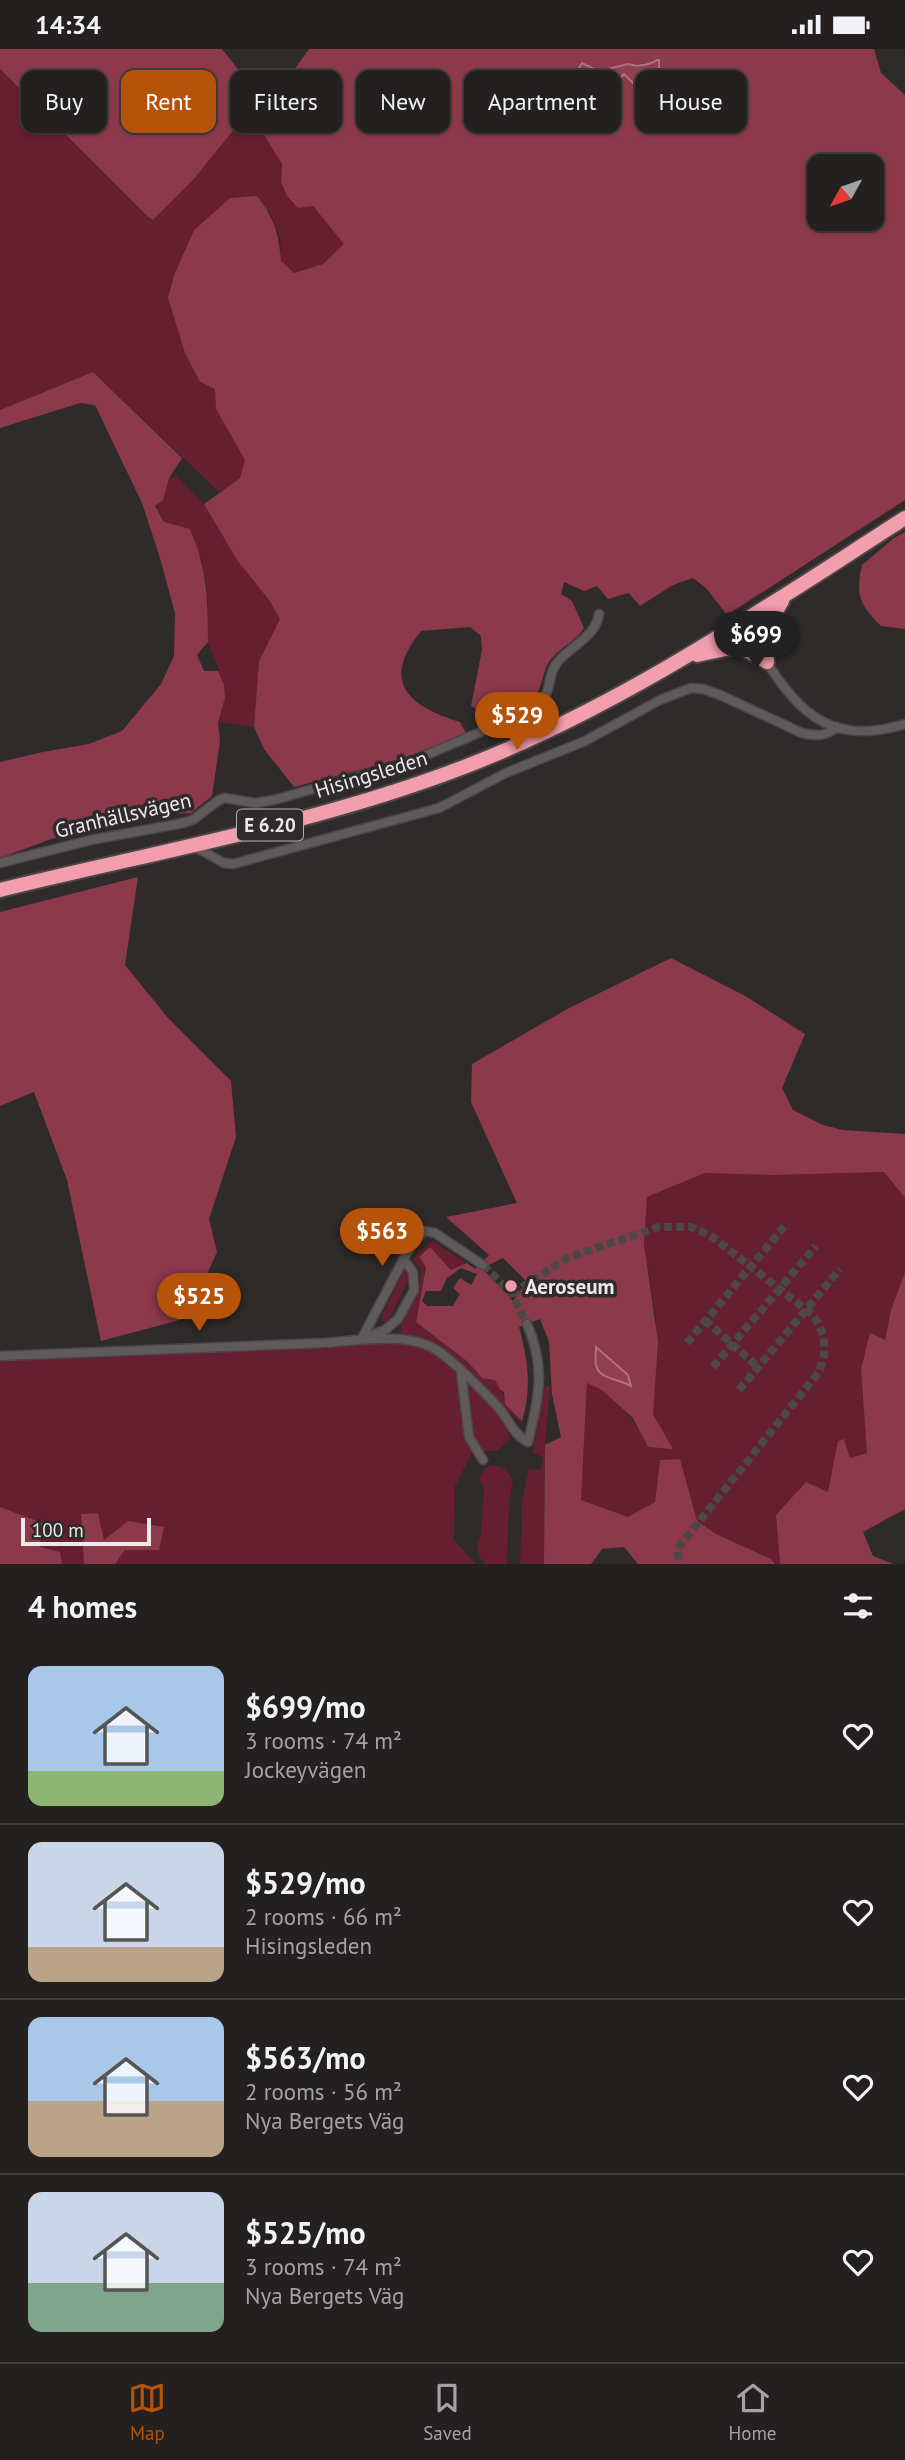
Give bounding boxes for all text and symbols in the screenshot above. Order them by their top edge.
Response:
text: 14:34 [35,8,101,41]
chip: Buy [21,70,107,133]
chip: Rent [121,70,216,133]
chip: Filters [230,70,342,133]
chip: New [356,70,450,133]
chip: Apartment [464,70,621,133]
chip: House [635,70,747,133]
north arrow [807,154,884,231]
map controls [807,154,884,231]
pin: $699 [715,611,797,671]
text: $699 [730,619,782,648]
pin: $529 [476,693,558,752]
text: $529 [491,700,543,729]
street label: Hisingsleden [312,744,430,804]
street label: Granhällsvägen [52,786,194,844]
road number: E 6.20 [237,810,303,841]
pin: $563 [341,1209,423,1268]
text: $563 [356,1216,408,1245]
pin: $525 [158,1273,240,1333]
place label: Aeroseum [525,1273,614,1300]
marker: Aeroseum [503,1278,519,1294]
text: $525 [173,1281,225,1310]
scale bar [21,1515,150,1547]
text: 100 m [32,1518,84,1542]
text: 4 homes [28,1587,137,1626]
icon: filters [839,1587,877,1625]
text: $699/mo [245,1687,366,1726]
icon: home [84,1694,168,1778]
icon: heart [839,1717,877,1755]
text: 3 rooms · 74 m² [245,1726,402,1755]
text: Jockeyvägen [245,1755,366,1784]
text: $529/mo [245,1863,366,1902]
icon: home [84,1870,168,1954]
icon: heart [839,1893,877,1931]
text: 2 rooms · 66 m² [245,1902,402,1931]
text: Hisingsleden [245,1931,372,1960]
text: $563/mo [245,2038,366,2077]
icon: home [84,2045,168,2129]
icon: heart [839,2068,877,2106]
text: 2 rooms · 56 m² [245,2077,402,2106]
text: Nya Bergets Väg [245,2106,404,2135]
text: $525/mo [245,2213,366,2252]
icon: home [84,2220,168,2304]
icon: heart [839,2243,877,2281]
text: 3 rooms · 74 m² [245,2252,402,2281]
text: Nya Bergets Väg [245,2281,404,2310]
tab: Map [128,2379,166,2445]
tab: Saved [423,2379,472,2445]
tab: Home [728,2379,777,2445]

